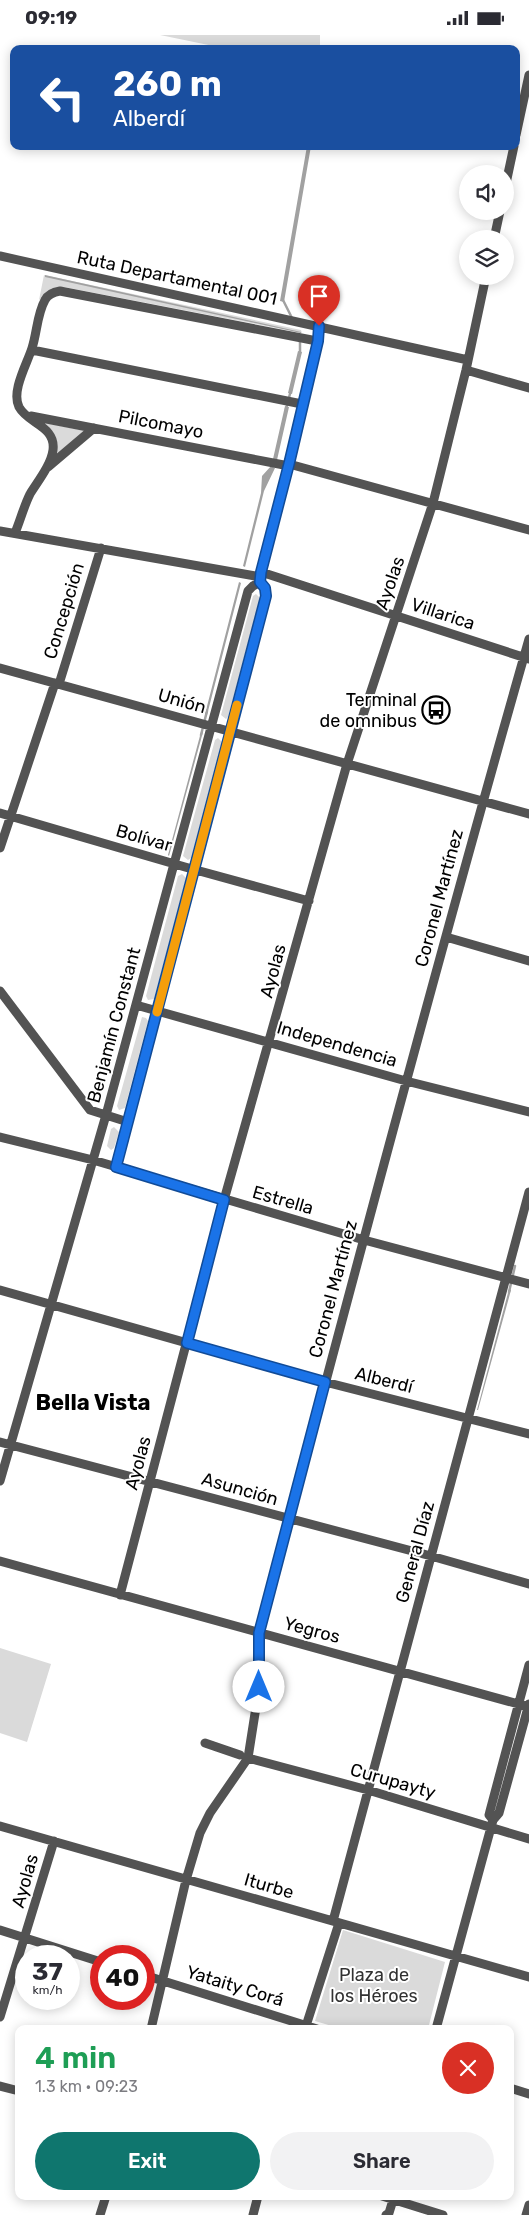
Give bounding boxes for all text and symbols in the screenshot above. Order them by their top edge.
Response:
text: 09:19 [25,6,77,29]
text: 260 m [113,63,222,105]
icon: left [30,65,95,130]
text: Alberdí [113,105,185,132]
map controls [459,165,514,285]
button: sound [459,165,514,220]
button: layers [459,230,514,285]
street label: Ruta Departamental 001 [75,246,279,310]
pin [298,275,340,326]
icon: arrive [305,282,333,310]
street label: Pilcomayo [117,405,205,443]
street label: Ayolas [371,553,409,613]
street label: Concepción [39,560,89,662]
street label: Villarica [408,593,478,635]
street label: Unión [155,684,209,718]
place label: Terminal de omnibus [319,689,417,732]
bus stop icon: Terminal de omnibus [421,695,451,725]
street label: Bolívar [113,820,175,857]
street label: Coronel Martínez [410,827,468,969]
street label: Ayolas [255,942,291,1000]
street label: Benjamín Constant [83,945,145,1105]
street label: Independencia [274,1016,400,1072]
street label: Estrella [250,1181,316,1219]
street label: Coronel Martínez [304,1218,362,1360]
street label: Alberdí [353,1362,417,1398]
district label: Bella Vista [36,1389,150,1416]
street label: Ayolas [120,1434,156,1492]
street label: Asunción [199,1468,281,1510]
street label: General Díaz [391,1499,439,1605]
street label: Yegros [282,1612,342,1648]
position arrow [232,1660,284,1712]
street label: Curupayty [348,1758,438,1804]
street label: Ayolas [7,1852,43,1910]
street label: Iturbe [242,1868,296,1904]
speed limit sign: 40 [90,1945,155,2010]
text: 37 [32,1957,63,1986]
street label: Yataity Corá [184,1961,286,2011]
park label: Plaza de los Héroes [330,1964,418,2007]
text: km/h [33,1983,62,1997]
text: 4 min [35,2040,116,2076]
button: close [442,2042,494,2094]
text: 1.3 km · 09:23 [35,2077,138,2096]
button: Exit [35,2132,260,2190]
button: Share [270,2132,494,2190]

